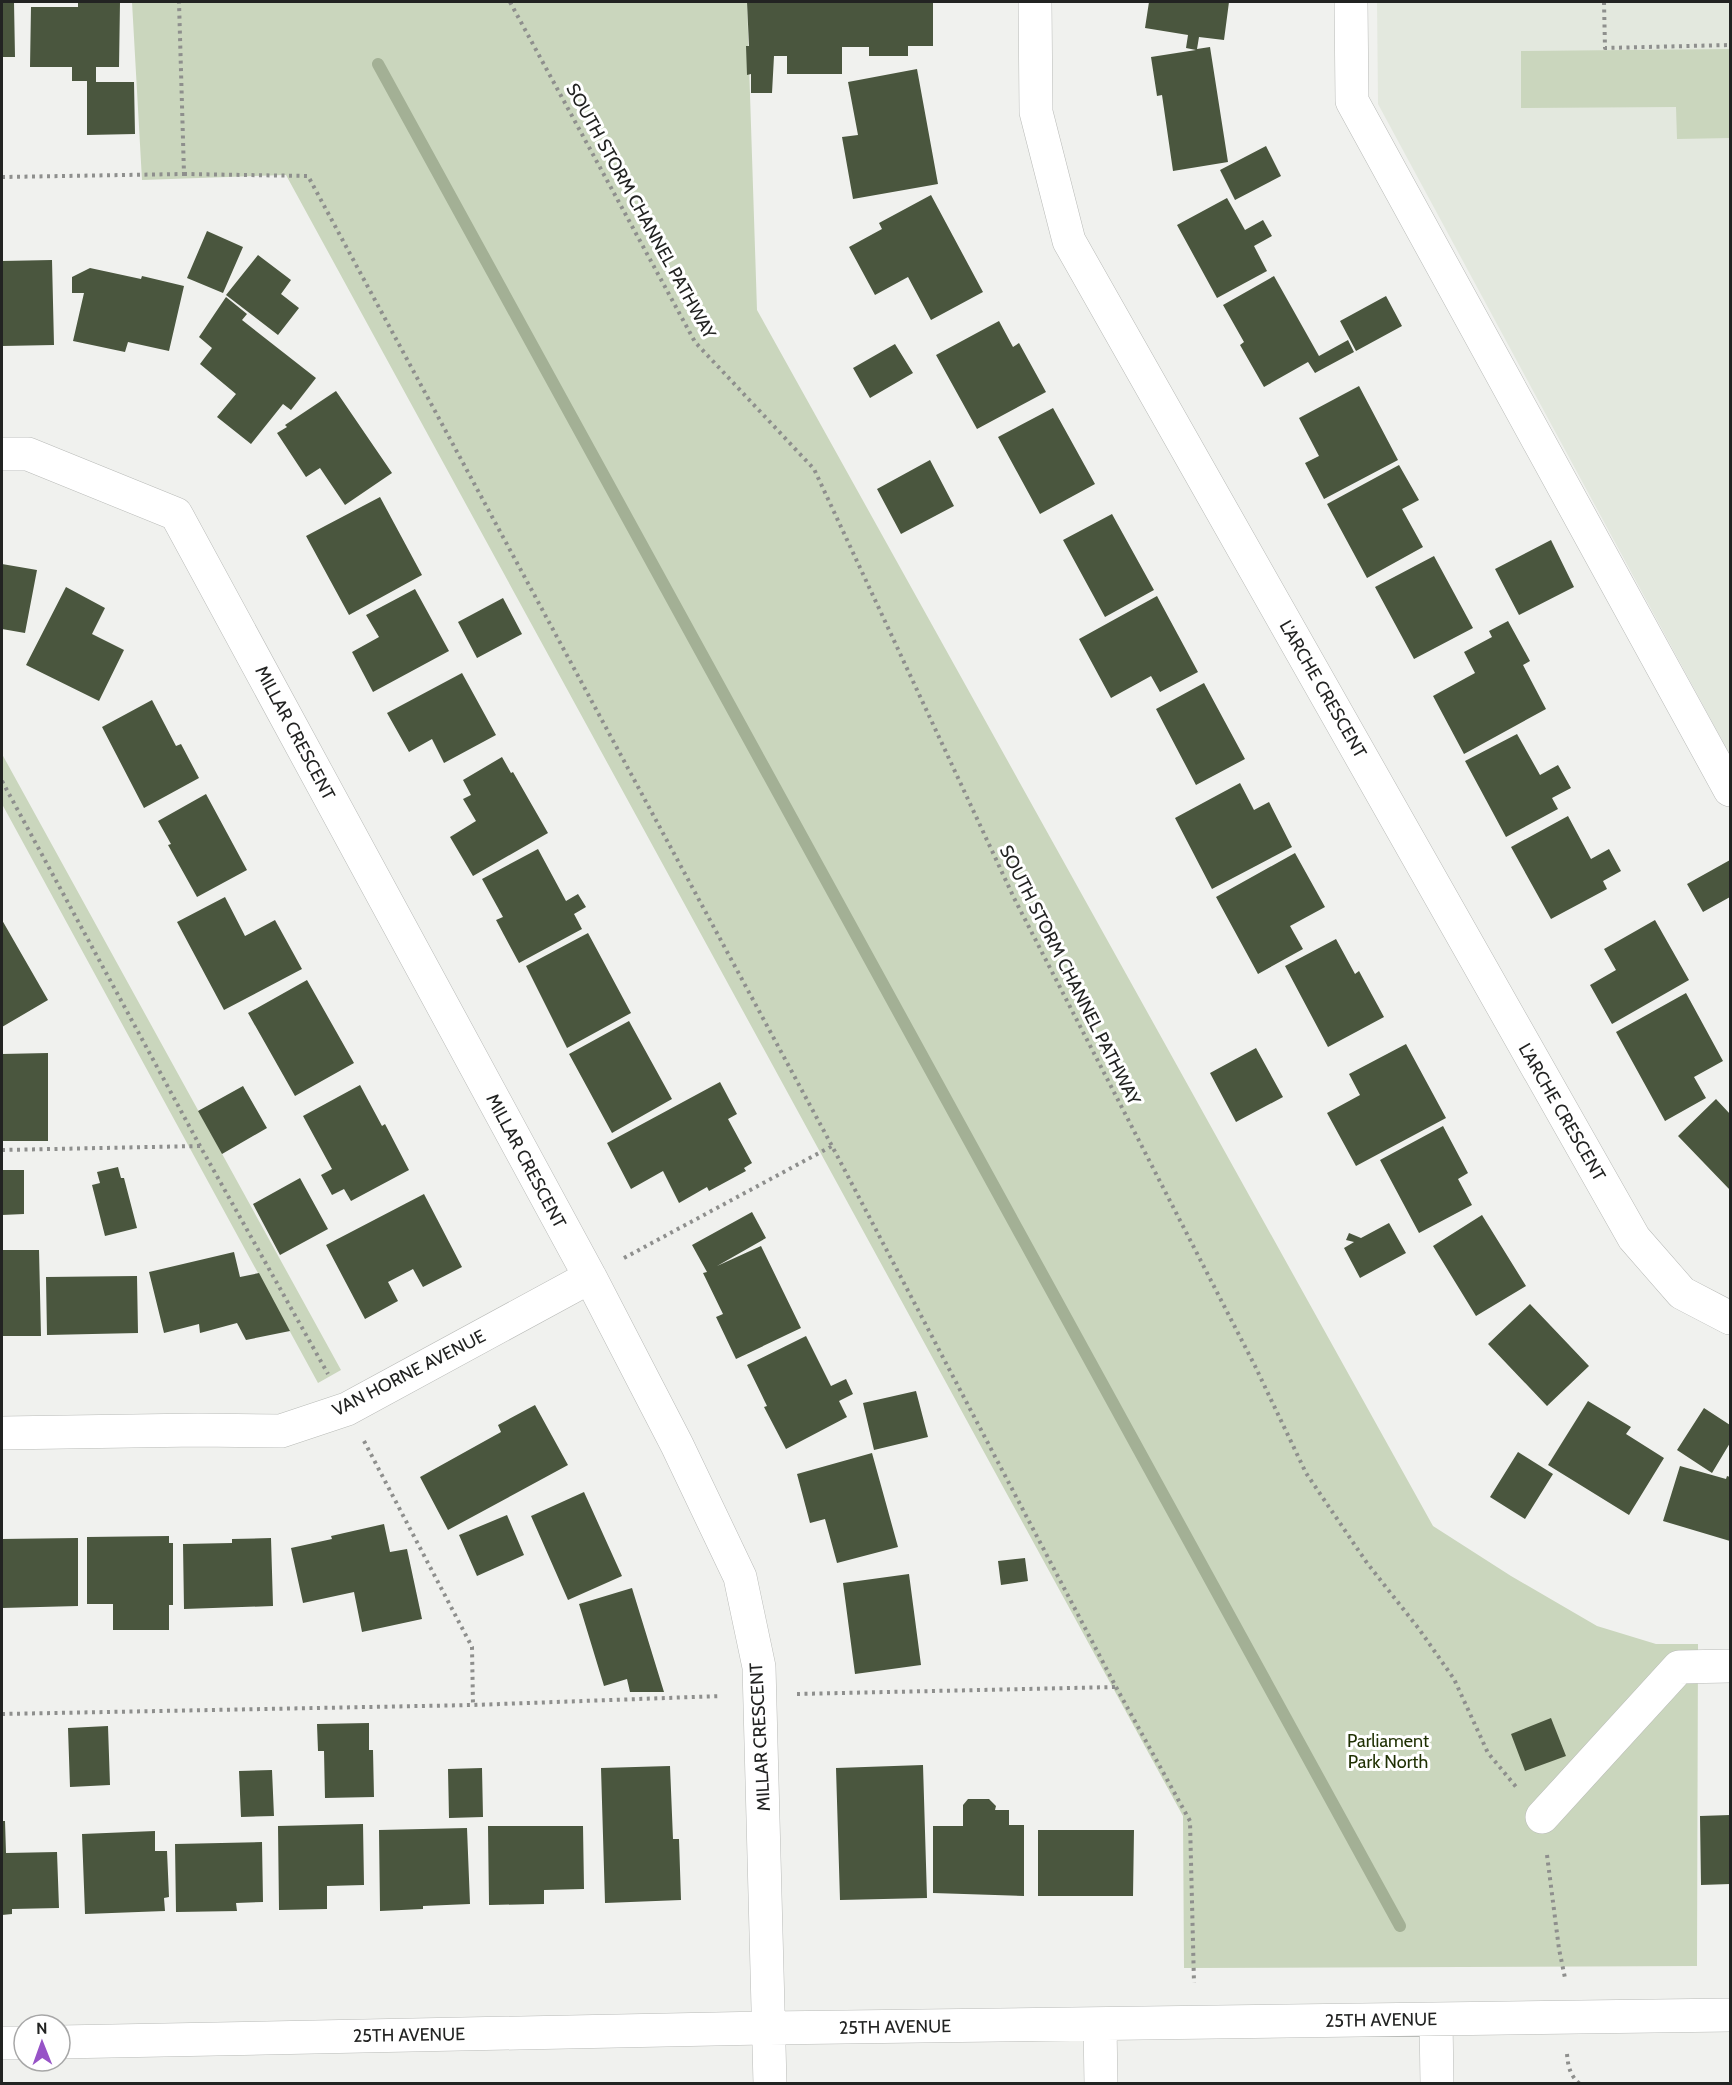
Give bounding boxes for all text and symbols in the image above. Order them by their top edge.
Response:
street label: SOUTH STORM CHANNEL PATHWAY [561,79,721,343]
street label: L'ARCHE CRESCENT [1275,616,1372,762]
street label: MILLAR CRESCENT [250,662,340,804]
street label: SOUTH STORM CHANNEL PATHWAY [995,841,1146,1109]
street label: L'ARCHE CRESCENT [1514,1039,1611,1185]
street label: MILLAR CRESCENT [481,1090,571,1232]
street label: VAN HORNE AVENUE [329,1325,489,1421]
street label: MILLAR CRESCENT [745,1662,775,1812]
park label: Parliament Park North [1347,1730,1429,1773]
street label: 25TH AVENUE [1325,2008,1437,2032]
north arrow [12,2013,72,2073]
street label: 25TH AVENUE [839,2015,951,2039]
text: N [36,2019,48,2038]
street label: 25TH AVENUE [353,2023,465,2047]

